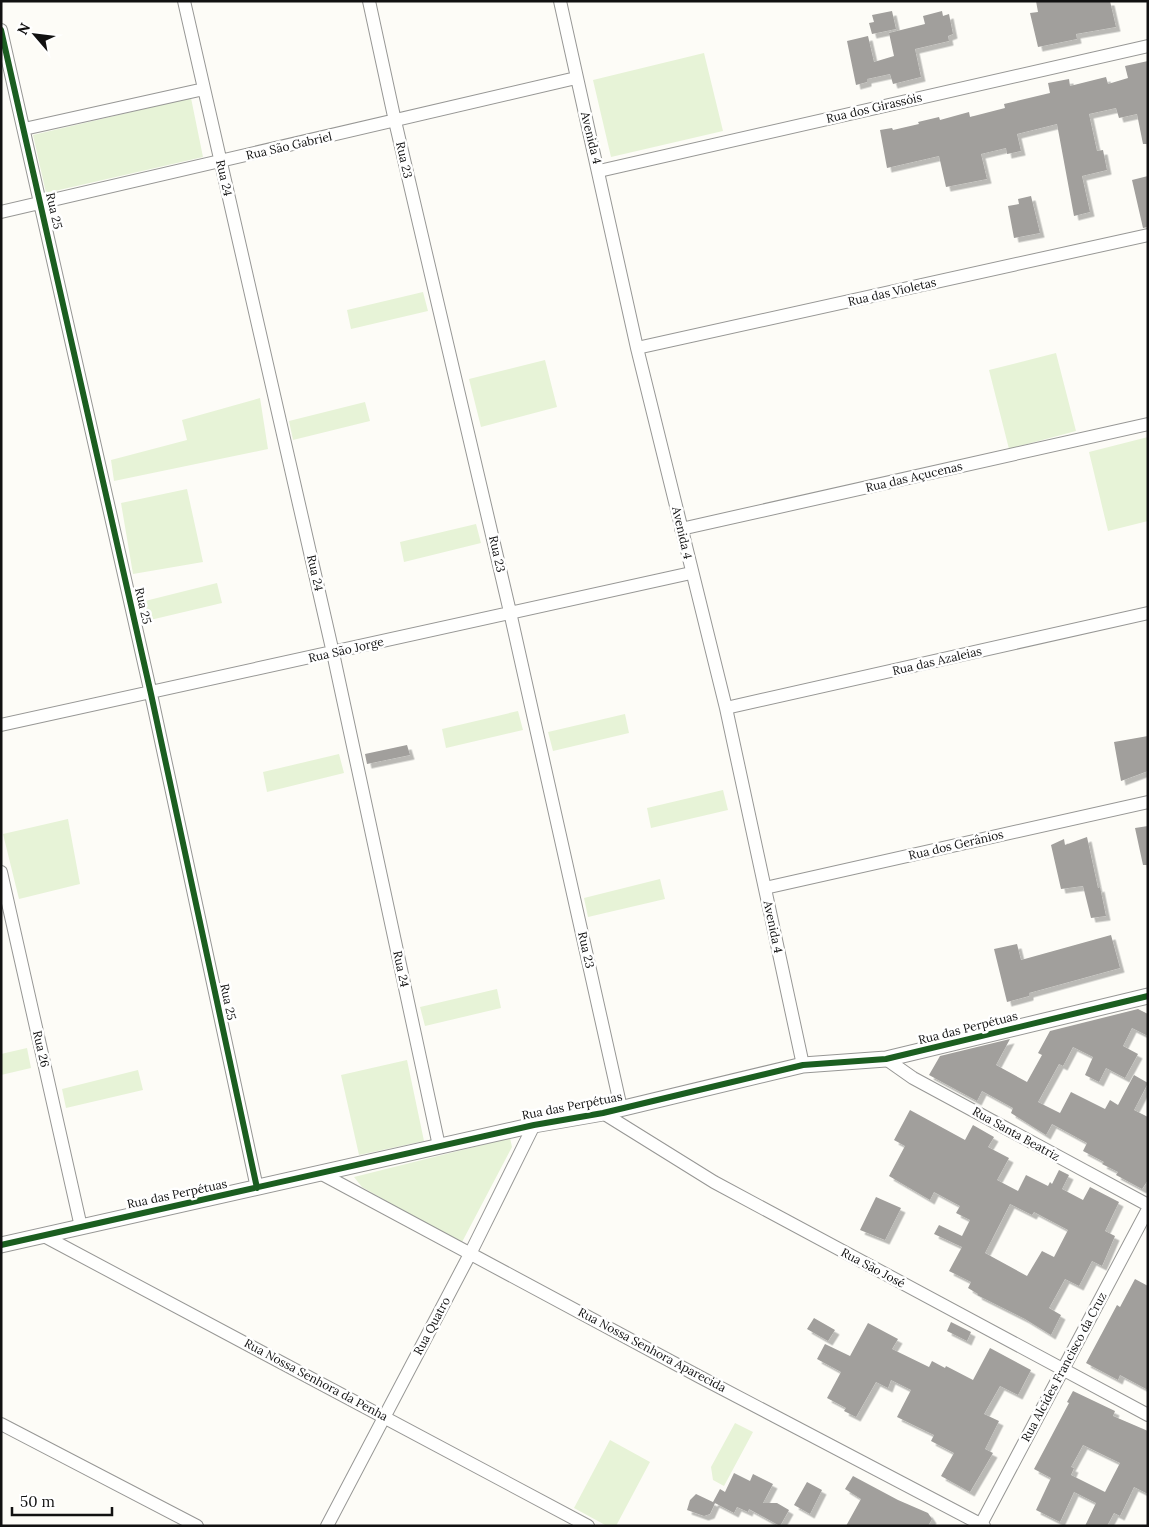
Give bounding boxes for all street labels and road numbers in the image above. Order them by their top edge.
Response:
street label: Rua dos Girassóis [825,89,924,126]
street label: Avenida 4 [577,109,605,166]
street label: Rua São Gabriel [244,128,333,163]
street label: Rua 23 [393,140,416,180]
street label: Rua 24 [213,158,236,198]
street label: Rua 25 [43,191,66,231]
street label: Rua das Violetas [846,274,938,309]
street label: Rua das Açucenas [864,458,964,495]
street label: Avenida 4 [669,504,696,561]
street label: Rua 23 [486,534,509,574]
street label: Rua 24 [304,553,327,593]
street label: Rua 25 [132,586,155,626]
street label: Rua São Jorge [307,633,386,665]
street label: Rua das Azaleias [891,643,983,678]
street label: Rua dos Gerânios [907,826,1005,863]
street label: Avenida 4 [760,898,786,955]
street label: Rua 23 [575,930,598,970]
street label: Rua 24 [390,949,413,989]
street label: Rua 25 [217,982,240,1022]
street label: Rua das Perpétuas [917,1008,1020,1047]
street label: Rua 26 [30,1029,53,1069]
street label: Rua das Perpétuas [520,1088,624,1123]
street label: Rua Santa Beatriz [970,1103,1063,1164]
street label: Rua das Perpétuas [125,1175,229,1211]
street label: Rua São José [838,1244,908,1291]
street label: Rua Alcides Francisco da Cruz [1018,1289,1109,1444]
street label: Rua Quatro [410,1294,453,1357]
street label: Rua Nossa Senhora Aparecida [576,1304,729,1395]
street label: Rua Nossa Senhora da Penha [242,1335,391,1424]

